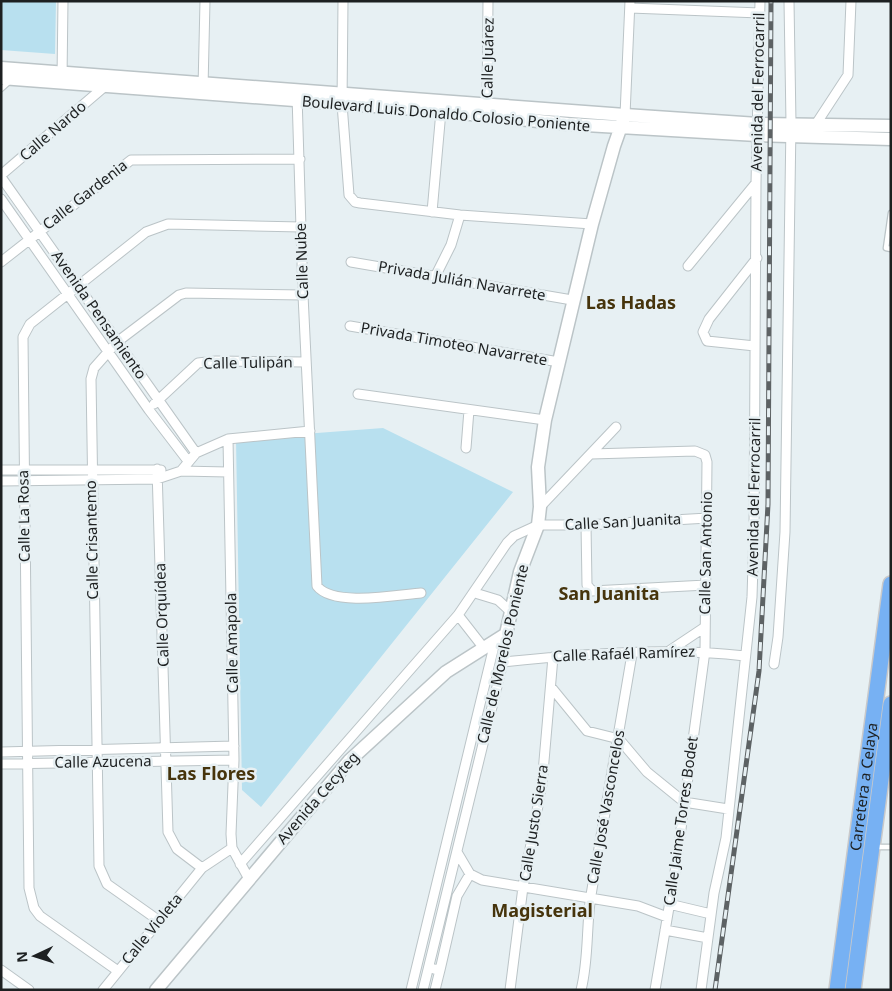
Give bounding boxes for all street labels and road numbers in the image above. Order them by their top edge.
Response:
street label: Avenida del Ferrocarril [746,12,768,172]
street label: Calle Juárez [476,17,498,99]
street label: Boulevard Luis Donaldo Colosio Poniente [301,90,591,136]
street label: Calle Nardo [15,96,90,165]
street label: Calle Gardenia [38,155,131,234]
street label: Calle Nube [290,223,312,300]
street label: Avenida Pensamiento [48,246,152,383]
street label: Privada Julián Navarrete [377,255,547,305]
street label: Privada Timoteo Navarrete [359,317,549,369]
street label: Calle Tulipán [203,351,293,373]
street label: Avenida del Ferrocarril [742,417,764,577]
street label: Calle La Rosa [12,470,34,562]
street label: Calle Crisantemo [80,480,102,600]
street label: Calle San Antonio [694,491,716,615]
street label: Calle San Juanita [564,508,682,534]
street label: Calle de Morelos Poniente [472,562,532,745]
street label: Calle Orquídea [149,563,173,667]
street label: Calle Amapola [220,593,242,693]
street label: Calle Rafaél Ramírez [552,641,695,665]
street label: Carretera a Celaya [845,721,881,852]
street label: Calle José Vasconcelos [582,728,628,886]
street label: Calle Jaime Torres Bodet [658,734,702,907]
street label: Avenida Cecyteg [272,747,363,848]
street label: Calle Azucena [54,750,152,772]
street label: Calle Justo Sierra [514,763,552,883]
street label: Calle Violeta [116,889,186,968]

